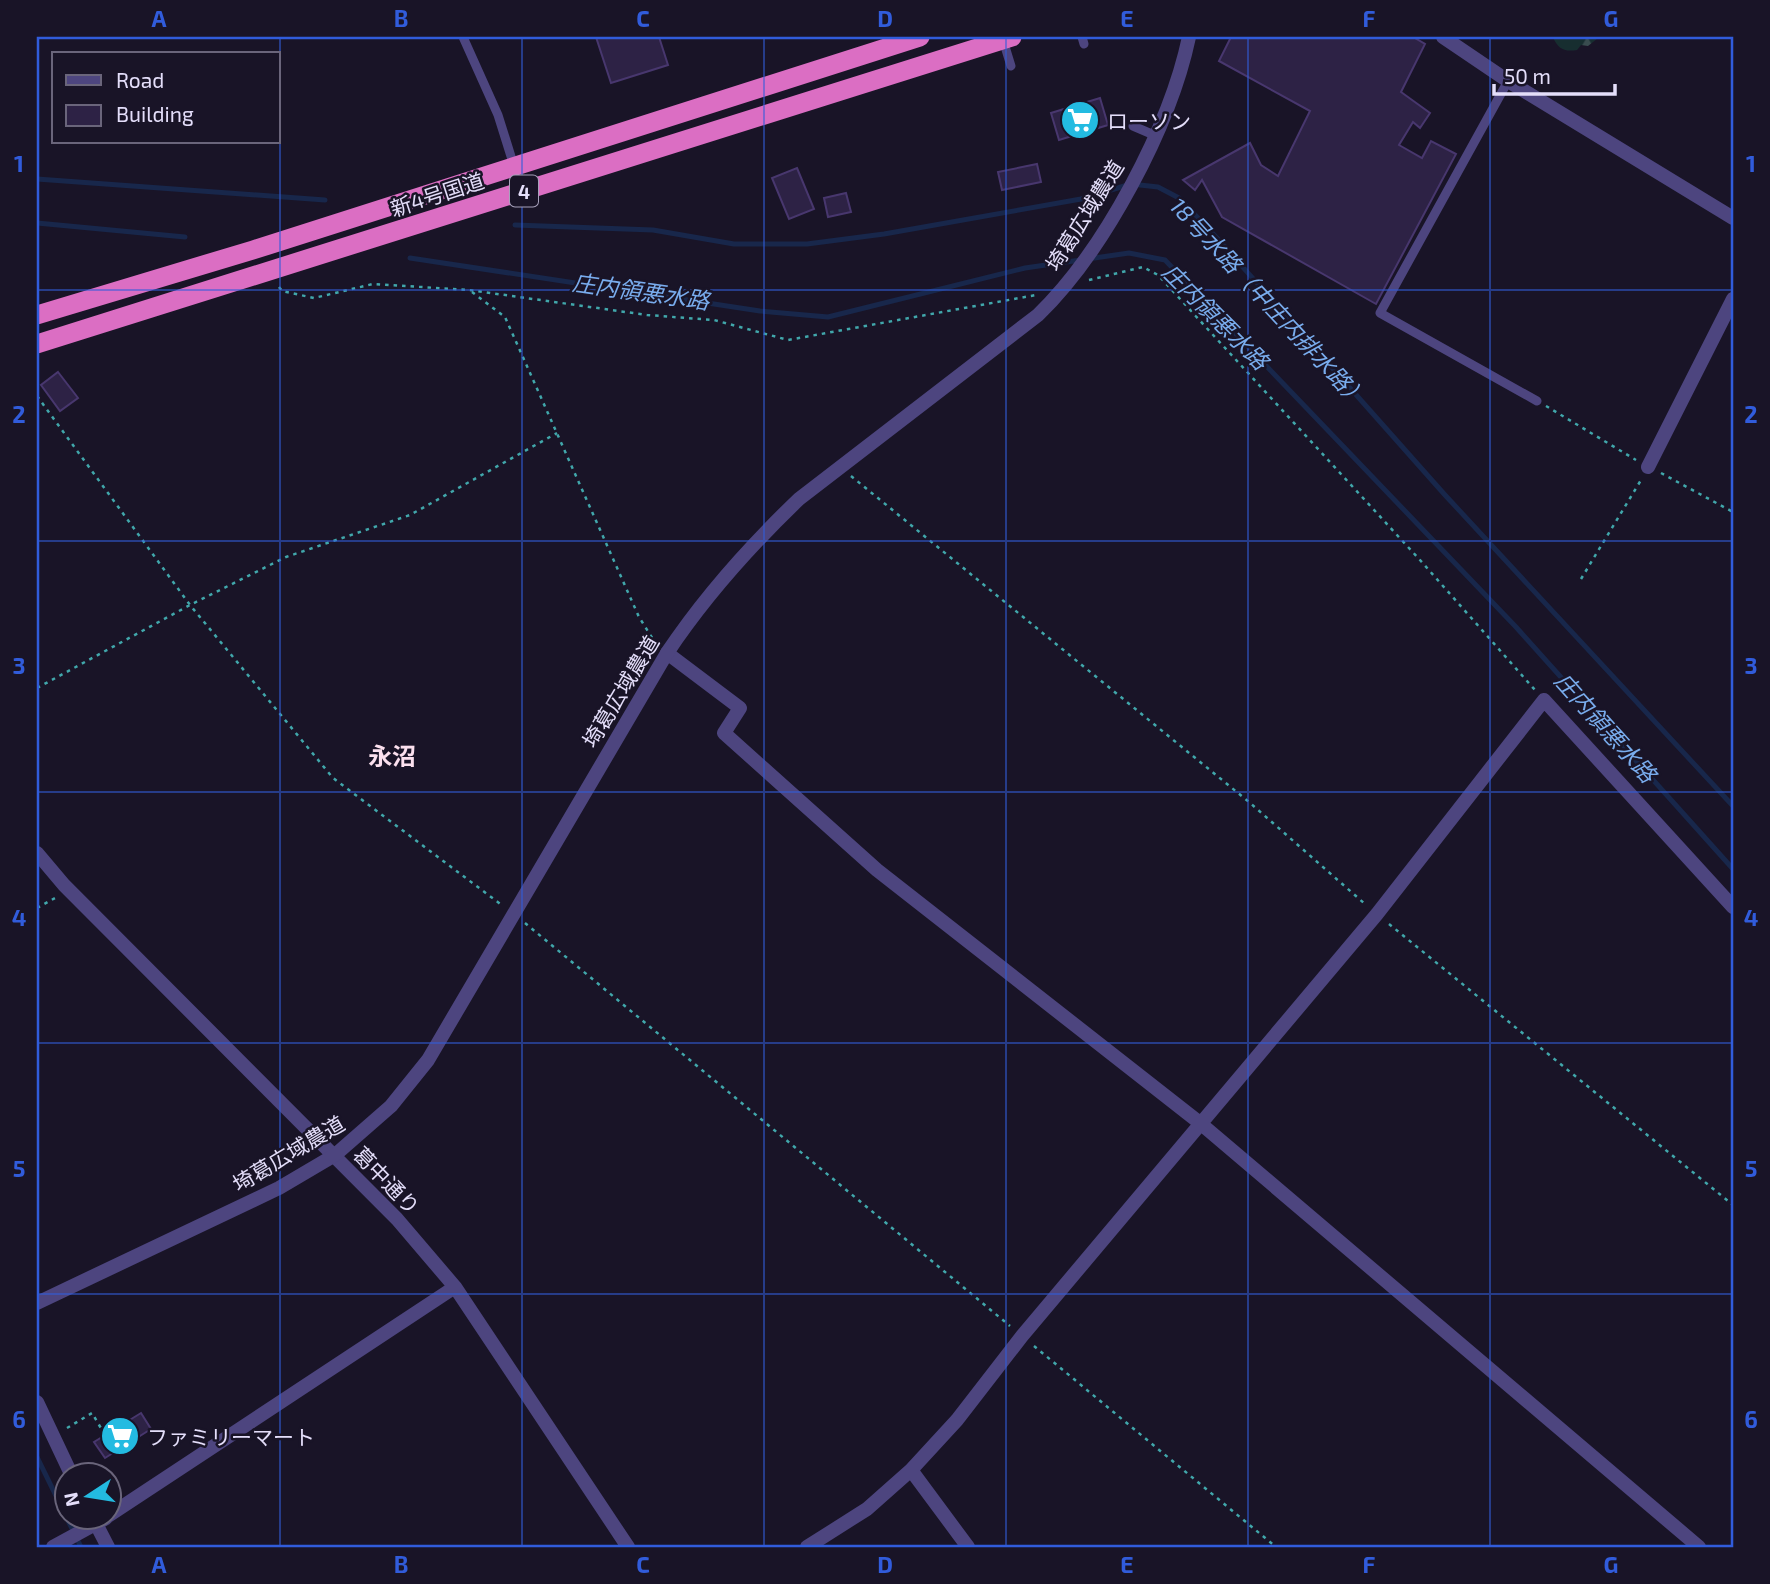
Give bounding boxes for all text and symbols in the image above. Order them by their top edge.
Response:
text: A [151,4,167,32]
text: B [394,4,408,32]
text: C [636,4,650,32]
text: D [877,4,893,32]
text: E [1120,4,1134,32]
text: F [1363,4,1376,32]
text: G [1604,4,1618,32]
legend [52,52,280,144]
scale bar [1494,52,1614,96]
text: 50 m [1504,63,1551,88]
text: Road [116,67,164,92]
supermarket icon: ローソン [1059,99,1101,141]
text: Building [116,101,194,126]
place label: ローソン [1107,108,1191,133]
text: 1 [14,149,24,177]
text: 1 [1746,149,1756,177]
street label: 埼葛広域農道 [1040,155,1128,275]
street label: 新4号国道 [387,167,487,221]
road number: 4 [510,176,538,206]
water label: 18号水路（中庄内排水路） [1165,192,1373,412]
water label: 庄内領悪水路 [1157,257,1276,376]
water label: 庄内領悪水路 [571,268,713,315]
text: 2 [12,400,26,428]
text: 2 [1744,400,1758,428]
street label: 埼葛広域農道 [577,631,663,751]
text: 3 [12,651,26,679]
text: 3 [1744,651,1758,679]
water label: 庄内領悪水路 [1549,666,1664,789]
district label: 永沼 [368,741,416,770]
text: 4 [12,903,26,931]
text: 4 [1744,903,1758,931]
street label: 埼葛広域農道 [228,1110,348,1196]
street label: 葛中通り [349,1141,425,1219]
text: 5 [13,1154,25,1182]
text: 5 [1745,1154,1757,1182]
text: 6 [12,1405,26,1433]
text: 6 [1744,1405,1758,1433]
supermarket icon: ファミリーマート [99,1415,141,1457]
place label: ファミリーマート [147,1424,315,1449]
north arrow [52,1462,122,1532]
text: N [58,1491,84,1509]
text: A [151,1550,167,1578]
text: B [394,1550,408,1578]
text: C [636,1550,650,1578]
text: D [877,1550,893,1578]
text: E [1120,1550,1134,1578]
text: F [1363,1550,1376,1578]
text: G [1604,1550,1618,1578]

